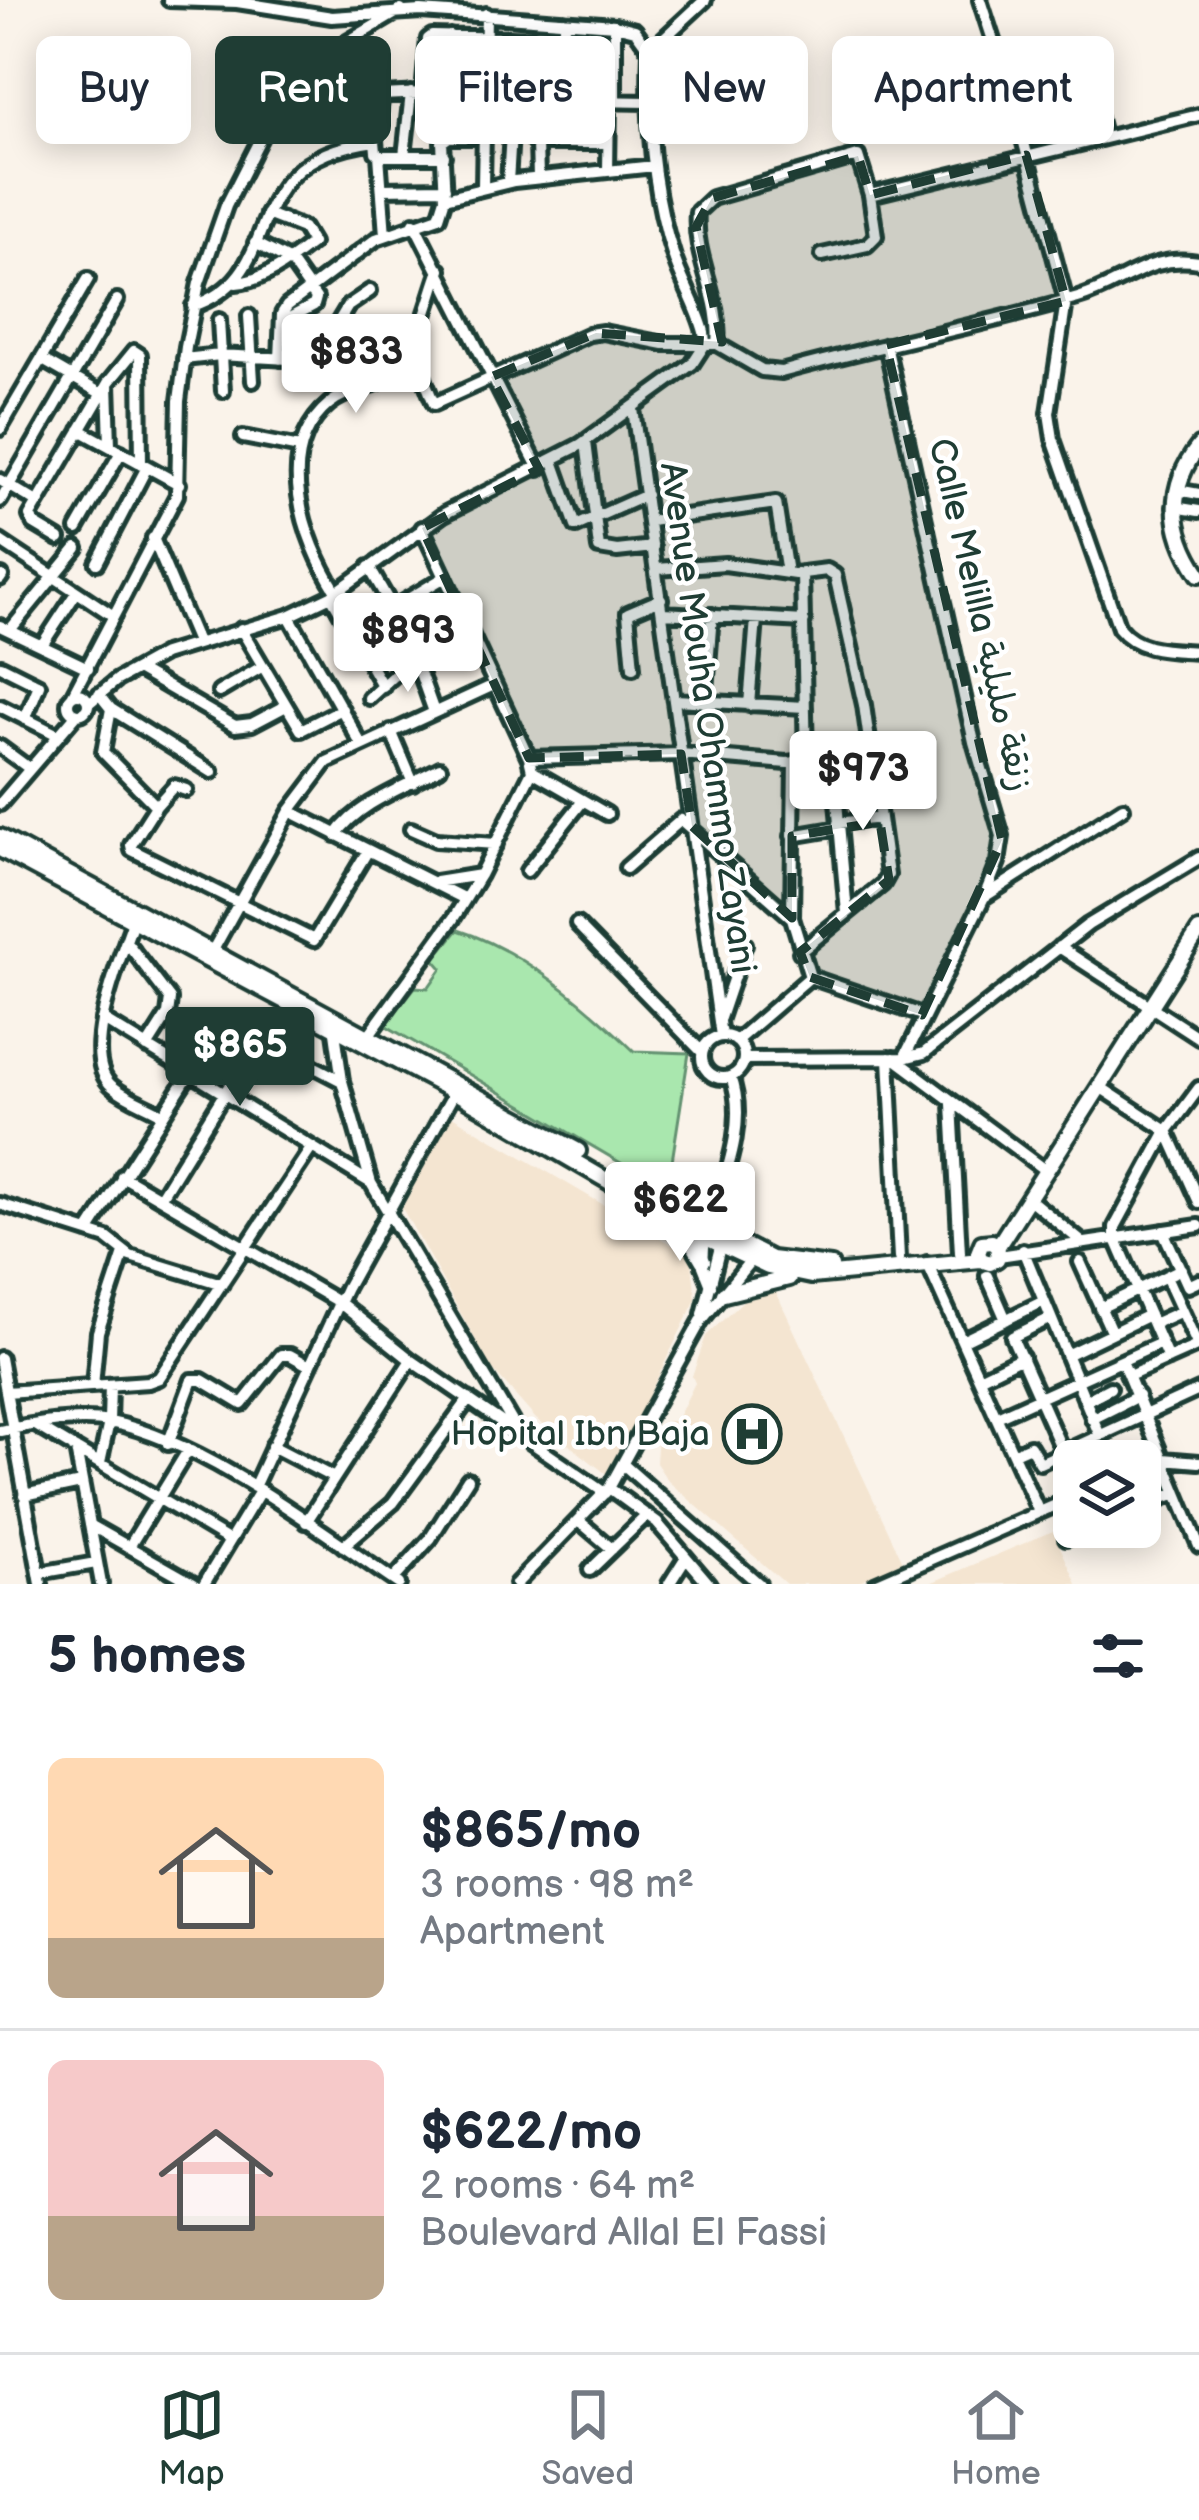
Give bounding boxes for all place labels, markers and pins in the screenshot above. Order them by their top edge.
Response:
pin: $833 [285,314,427,416]
pin: $893 [337,593,479,695]
pin: $973 [792,731,934,833]
pin: $865 [169,1007,311,1109]
pin: $622 [609,1162,751,1264]
hospital icon: Hopital Ibn Baja [721,1403,783,1465]
place label: Hopital Ibn Baja [450,1413,710,1456]

